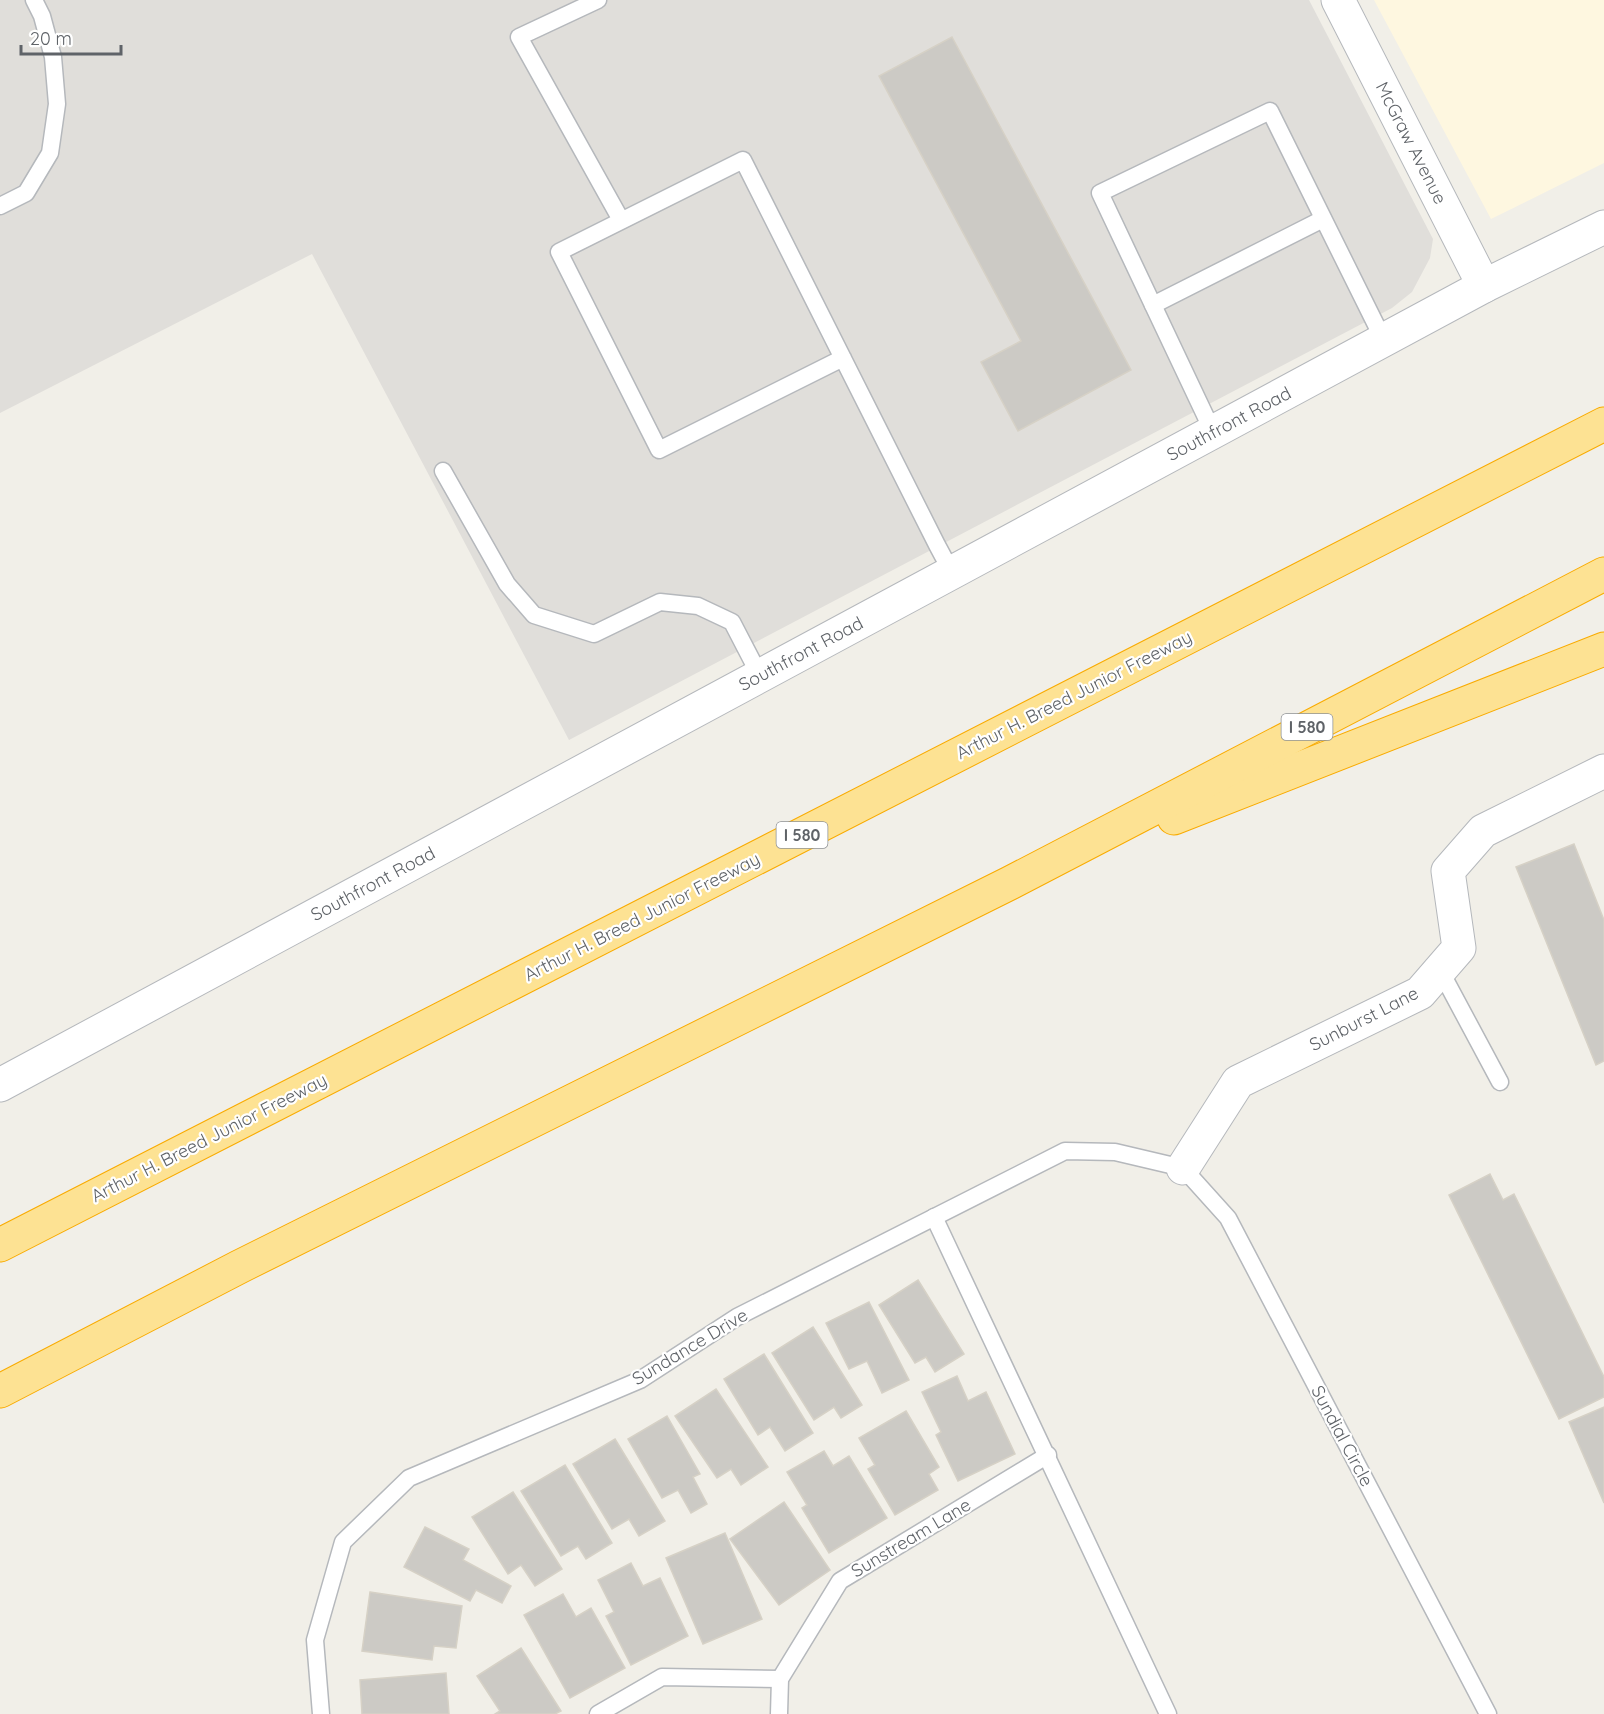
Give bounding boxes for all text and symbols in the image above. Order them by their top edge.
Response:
scale bar [21,18,122,56]
text: 20 m [30,27,72,50]
street label: McGraw Avenue [1371,78,1452,208]
street label: Southfront Road [1163,381,1295,466]
street label: Southfront Road [735,611,867,696]
street label: Arthur H. Breed Junior Freeway [952,625,1196,764]
road number: I 580 [1282,714,1332,740]
road number: I 580 [776,822,828,848]
street label: Southfront Road [307,841,439,926]
street label: Arthur H. Breed Junior Freeway [520,847,764,986]
street label: Sunburst Lane [1305,981,1422,1056]
street label: Arthur H. Breed Junior Freeway [87,1068,331,1207]
street label: Sundance Drive [628,1303,752,1390]
street label: Sundial Circle [1306,1381,1379,1490]
street label: Sunstream Lane [847,1493,975,1582]

